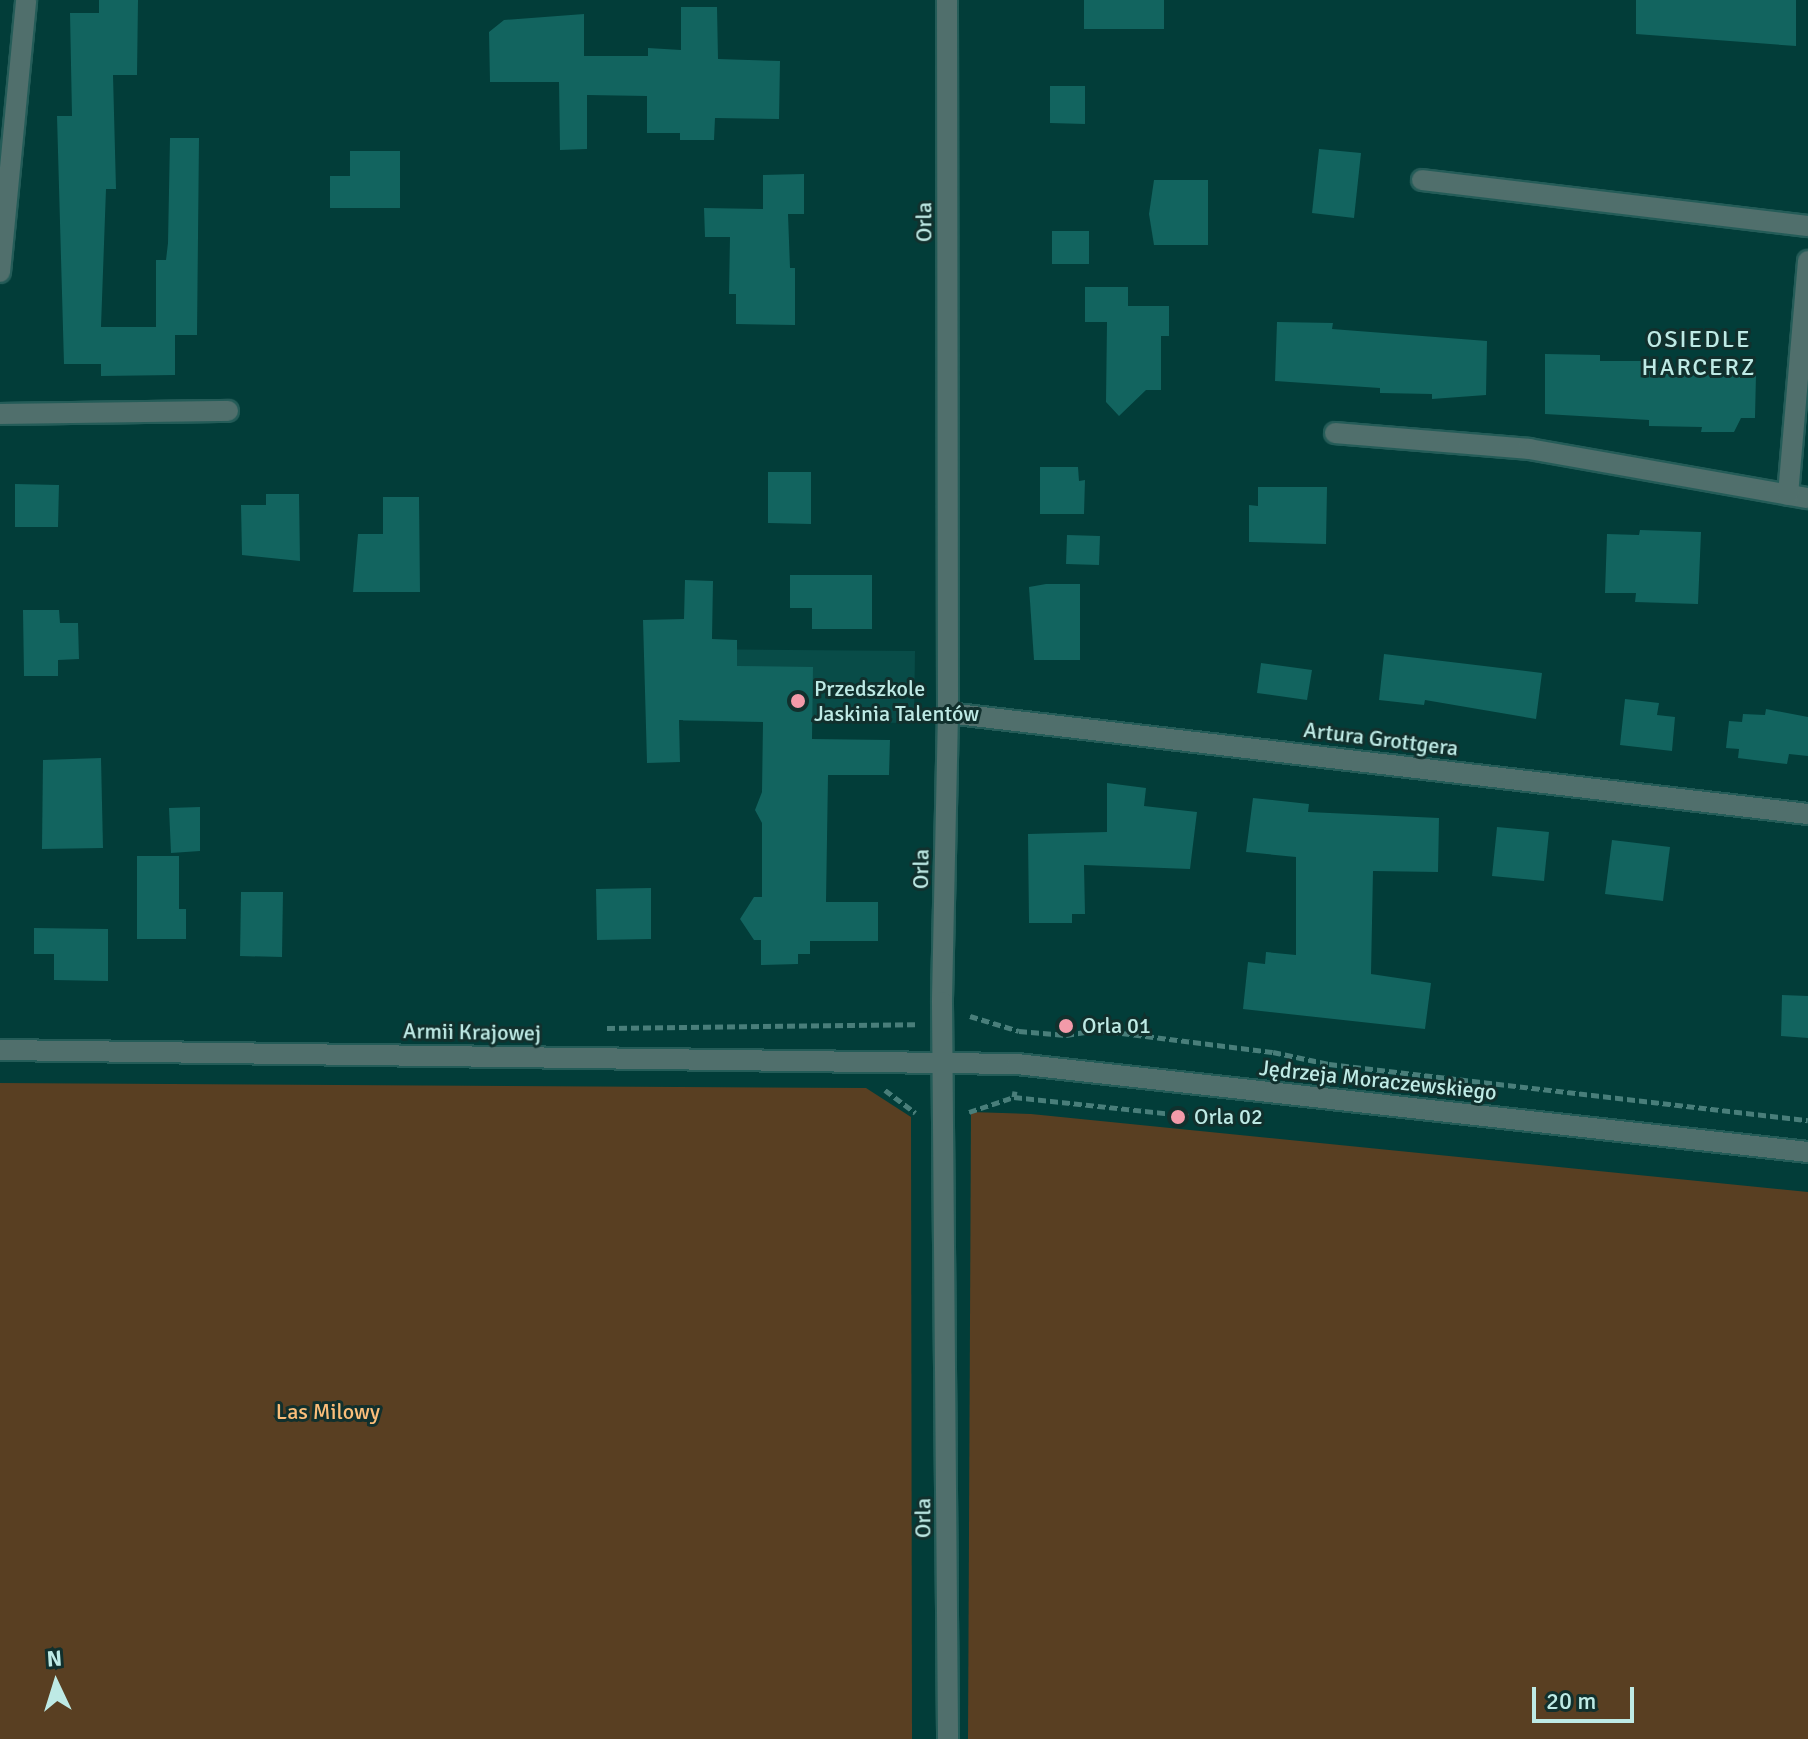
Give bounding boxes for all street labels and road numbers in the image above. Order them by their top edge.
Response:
street label: Orla [911,202,937,242]
street label: Artura Grottgera [1302,716,1460,762]
street label: Orla [907,849,935,889]
street label: Armii Krajowej [403,1018,541,1046]
street label: Jędrzeja Moraczewskiego [1258,1054,1498,1106]
street label: Orla [910,1498,936,1538]

